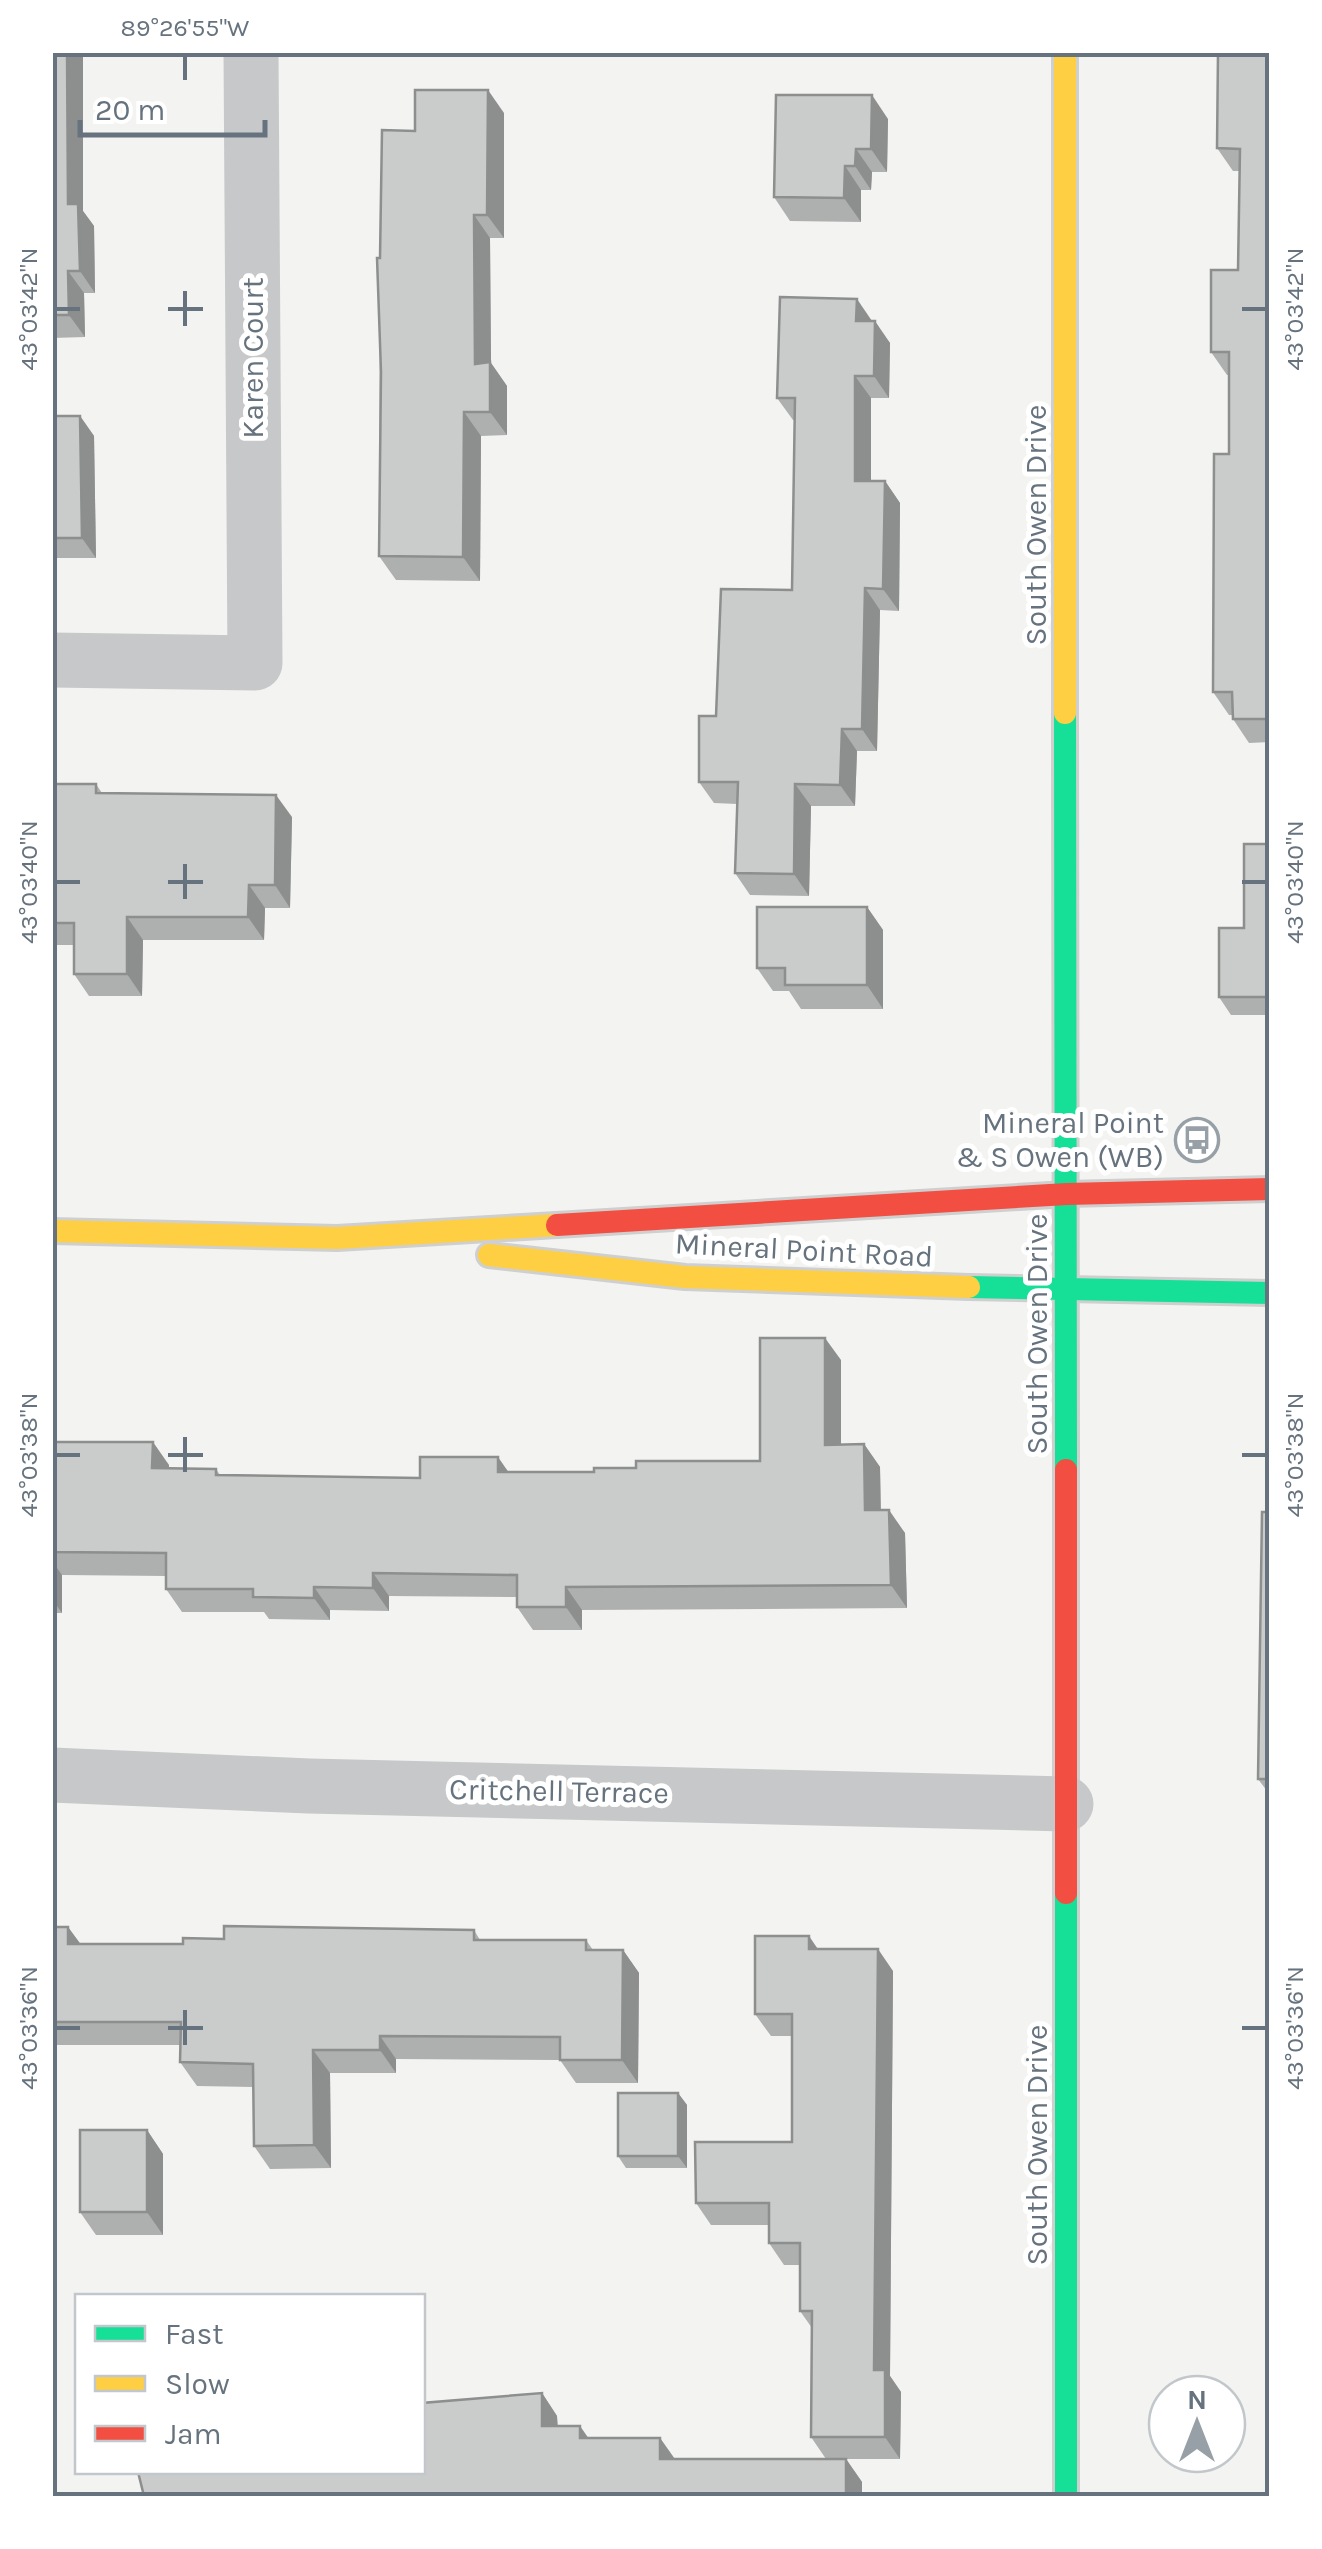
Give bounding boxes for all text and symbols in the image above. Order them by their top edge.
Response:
text: 89°26'55"W [121,13,249,42]
scale bar [80,75,265,137]
text: 20 m [95,92,165,128]
text: 43°03'42"N [14,247,43,371]
text: 43°03'42"N [1280,247,1309,371]
street label: Karen Court [235,277,271,439]
street label: South Owen Drive [1018,404,1054,646]
text: 43°03'40"N [14,820,43,944]
text: 43°03'40"N [1280,820,1309,944]
place label: Mineral Point & S Owen (WB) [956,1105,1164,1175]
bus stop icon: Mineral Point & S Owen (WB) [1174,1117,1220,1163]
street label: South Owen Drive [1019,1213,1055,1455]
street label: Mineral Point Road [674,1225,934,1275]
text: 43°03'38"N [14,1392,43,1518]
text: 43°03'38"N [1280,1392,1309,1518]
street label: Critchell Terrace [449,1771,669,1811]
text: 43°03'36"N [14,1966,43,2090]
text: 43°03'36"N [1280,1966,1309,2090]
street label: South Owen Drive [1019,2024,1055,2266]
legend [75,2294,425,2474]
text: Fast [165,2316,224,2352]
text: Slow [165,2366,230,2402]
north arrow [1147,2374,1247,2474]
text: N [1187,2383,1207,2416]
text: Jam [165,2416,222,2452]

